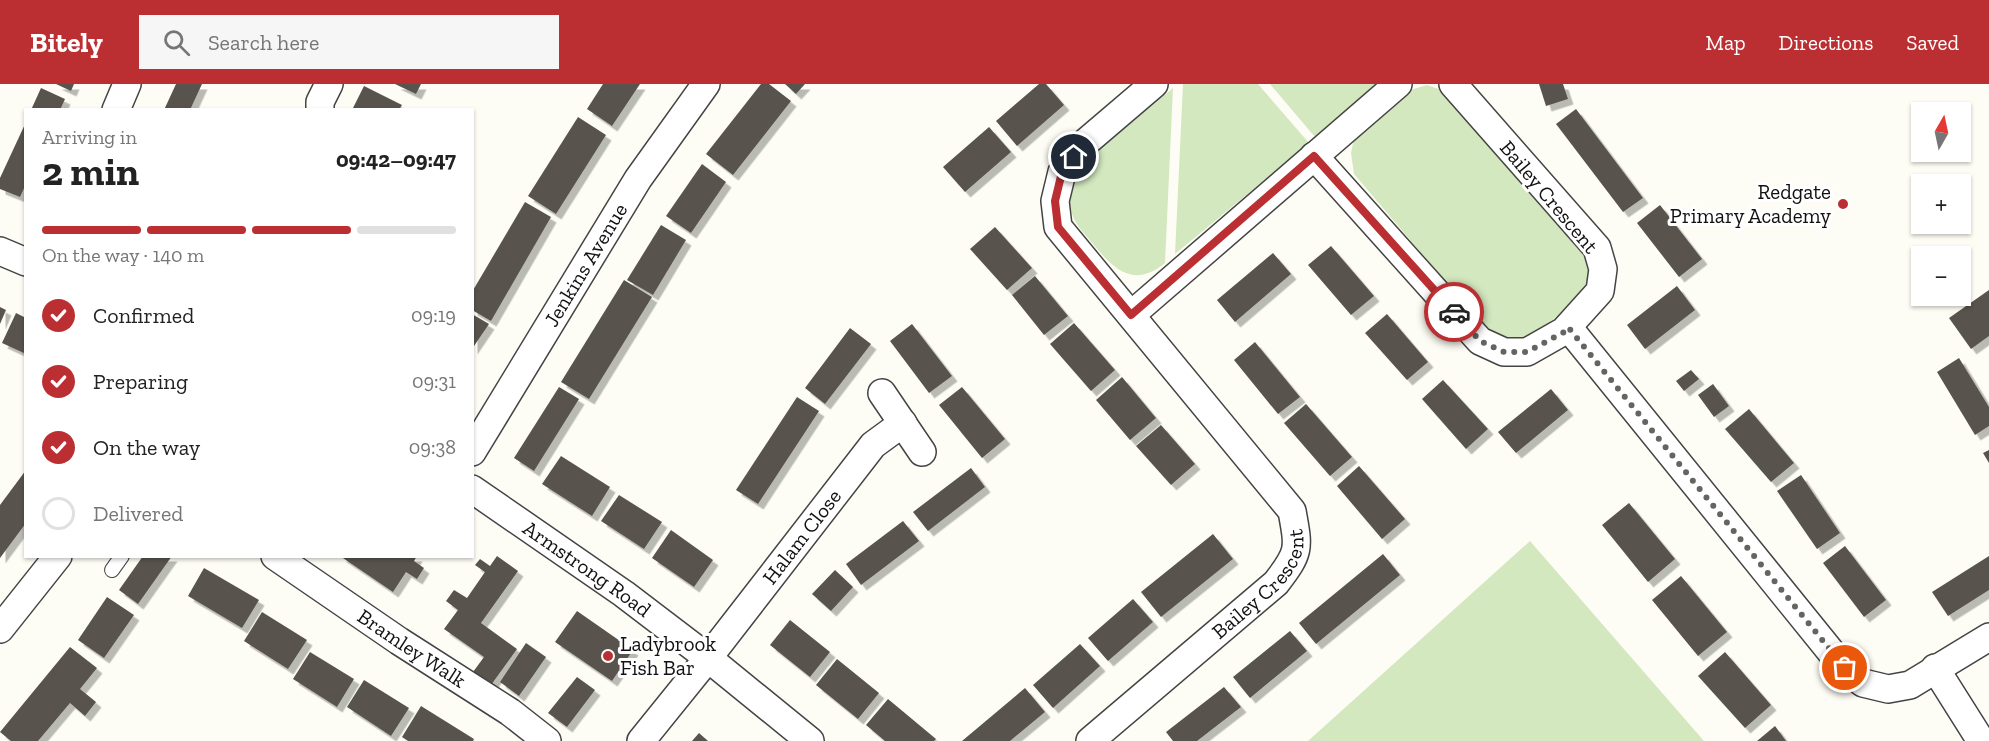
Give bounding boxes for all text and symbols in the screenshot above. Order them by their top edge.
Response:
search box [139,15,559,69]
text: Bitely [30,26,103,59]
icon: search [160,26,193,59]
text: Search here [208,29,319,56]
text: Map [1706,30,1746,55]
text: Directions [1779,30,1873,55]
text: Saved [1906,30,1959,55]
north arrow [1911,102,1971,162]
map controls [1911,102,1971,306]
text: Arriving in [42,125,137,149]
pin [1048,131,1099,182]
street label: Bailey Crescent [1495,135,1604,258]
icon: home [1057,140,1090,173]
text: 09:42–09:47 [336,146,456,173]
text: 2 min [42,148,139,195]
button: + [1911,174,1971,234]
place label: Redgate Primary Academy [1670,179,1831,228]
marker: Redgate Primary Academy [1836,197,1850,211]
street label: Jenkins Avenue [538,198,632,331]
text: On the way · 140 m [42,243,204,267]
button: − [1911,246,1971,306]
courier [1424,282,1484,342]
icon: car [1438,296,1471,329]
icon: check [42,299,75,332]
text: Confirmed [93,302,194,329]
text: 09:19 [411,303,456,327]
icon: check [42,365,75,398]
text: Preparing [93,368,188,395]
text: 09:31 [412,369,456,393]
icon: check [42,431,75,464]
text: On the way [93,434,200,461]
text: 09:38 [409,435,456,459]
street label: Halam Close [757,484,846,589]
text: Delivered [93,500,183,527]
street label: Armstrong Road [518,515,657,622]
street label: Bailey Crescent [1207,527,1308,644]
street label: Bramley Walk [353,603,471,693]
place label: Ladybrook Fish Bar [620,631,716,680]
pin [1819,642,1870,693]
marker: Ladybrook Fish Bar [601,649,615,663]
icon: bag [1828,651,1861,684]

